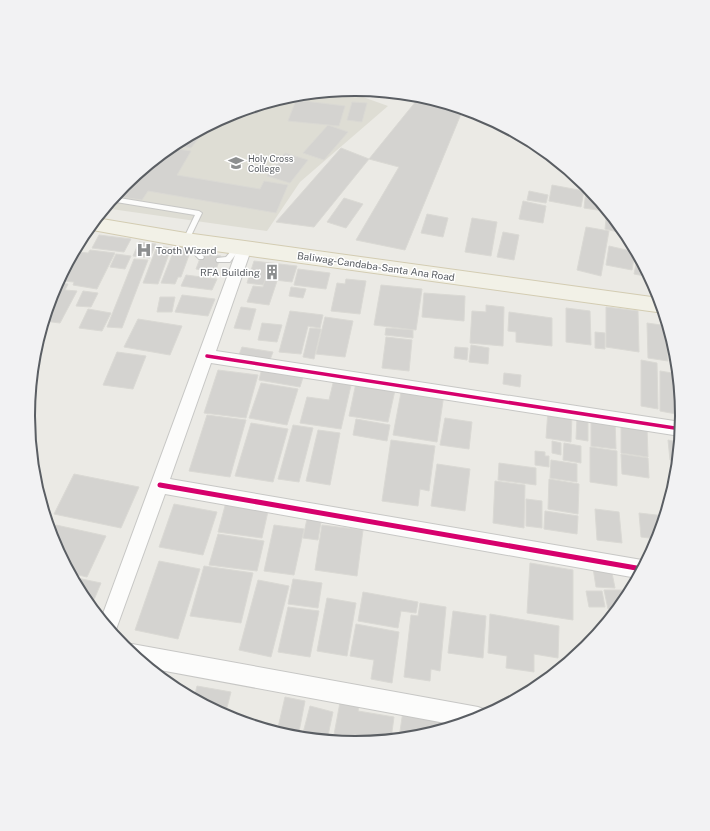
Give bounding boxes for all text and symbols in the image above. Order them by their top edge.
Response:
place label: Holy Cross College [248,153,294,174]
school or university icon: Holy Cross College [227,154,245,172]
hospital icon: Tooth Wizard [135,241,153,259]
place label: Tooth Wizard [156,244,216,256]
street label: Baliwag-Candaba-Santa Ana Road [296,249,456,283]
building icon: RFA Building [263,263,281,281]
place label: RFA Building [200,266,260,278]

